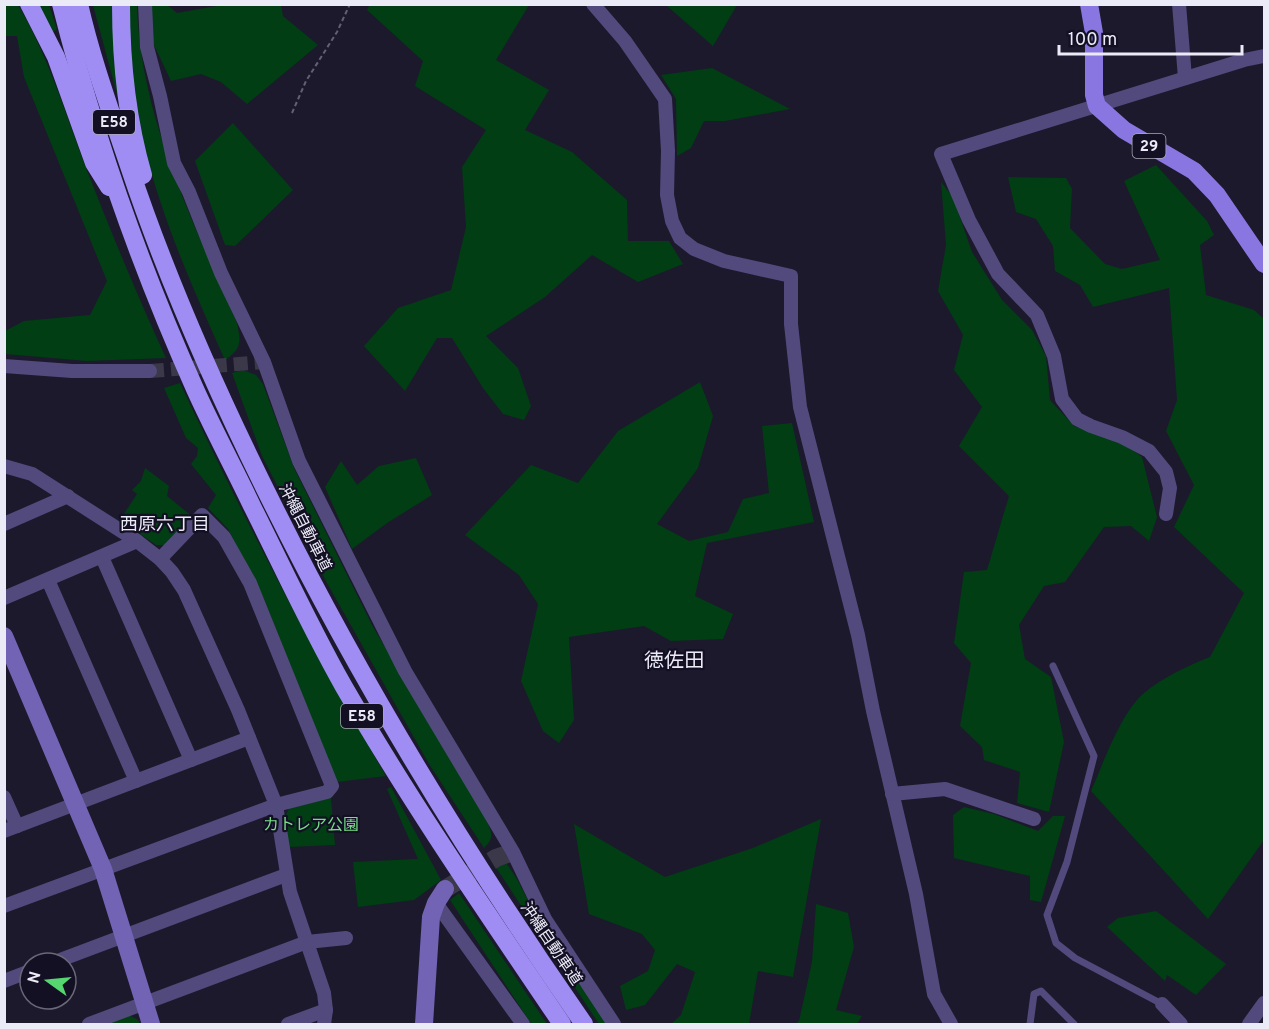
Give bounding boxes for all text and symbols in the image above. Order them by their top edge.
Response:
scale bar [1059,18,1242,56]
text: 100 m [1068,29,1117,52]
road number: E58 [93,110,135,134]
road number: 29 [1132,134,1166,158]
street label: 沖縄自動車道 [274,481,335,575]
district label: 西原六丁目 [120,514,210,537]
district label: 徳佐田 [644,649,704,675]
road number: E58 [341,704,383,728]
park label: カトレア公園 [263,816,359,836]
street label: 沖縄自動車道 [515,899,585,990]
north arrow [18,951,78,1011]
text: N [24,969,47,986]

